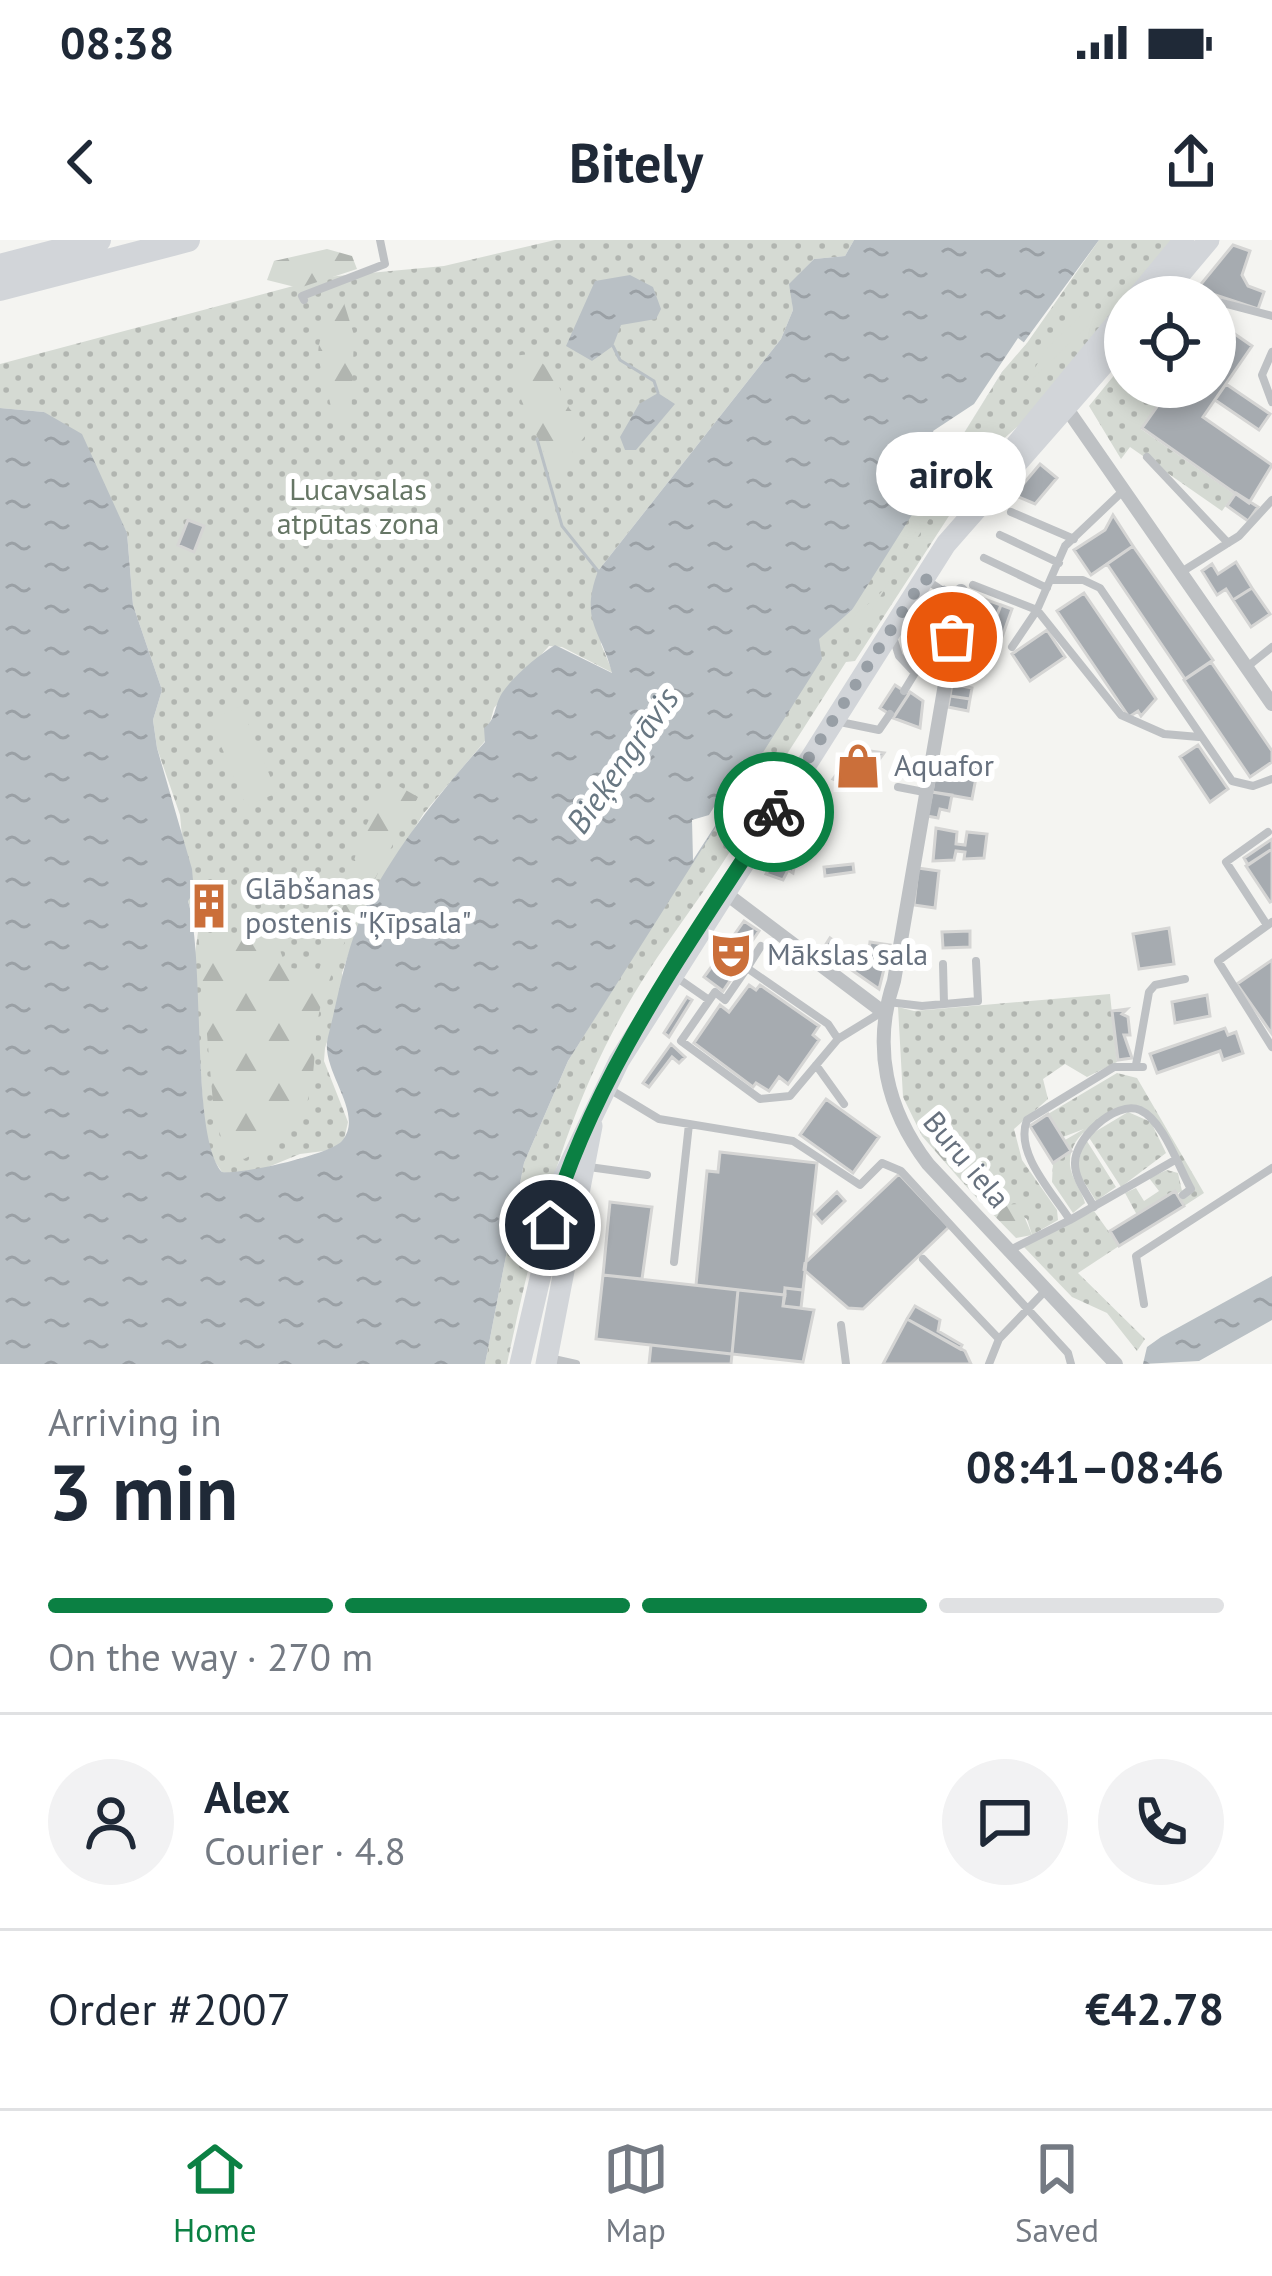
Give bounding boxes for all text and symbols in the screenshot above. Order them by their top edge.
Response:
text: 08:38 [60,13,174,71]
text: Bitely [569,127,703,197]
icon: back [48,129,114,195]
icon: share [1158,129,1224,195]
map controls [1104,276,1236,408]
button: locate [1104,276,1236,408]
callout: airok [877,433,1027,517]
text: airok [909,448,993,499]
park label: Lucavsalas atpūtas zona [277,469,439,542]
pin [901,586,1003,688]
icon: bag [919,604,985,670]
water label: Bieķengrāvis [556,678,688,841]
shop icon: Aquafor [833,741,883,791]
place label: Aquafor [894,745,994,784]
courier [714,752,834,872]
icon: bike [741,779,807,845]
place label: Glābšanas postenis "Ķīpsala" [245,868,472,941]
building icon: Glābšanas postenis "Ķīpsala" [184,881,234,931]
theatre icon: Mākslas sala [706,930,756,980]
place label: Mākslas sala [767,934,928,973]
street label: Buru iela [915,1102,1019,1216]
pin [499,1174,601,1276]
icon: home [517,1192,583,1258]
text: Arriving in [48,1396,222,1447]
text: 08:41–08:46 [966,1437,1224,1495]
text: 3 min [48,1441,238,1542]
text: On the way · 270 m [48,1631,373,1682]
button: person [48,1759,174,1885]
button: chat [942,1759,1068,1885]
button: phone [1098,1759,1224,1885]
text: Alex [204,1767,290,1825]
text: Courier · 4.8 [204,1825,406,1876]
text: Order #2007 [48,1979,291,2037]
text: €42.78 [1085,1979,1224,2037]
tab: Home [173,2136,257,2251]
tab: Map [603,2136,669,2251]
tab: Saved [1015,2136,1099,2251]

